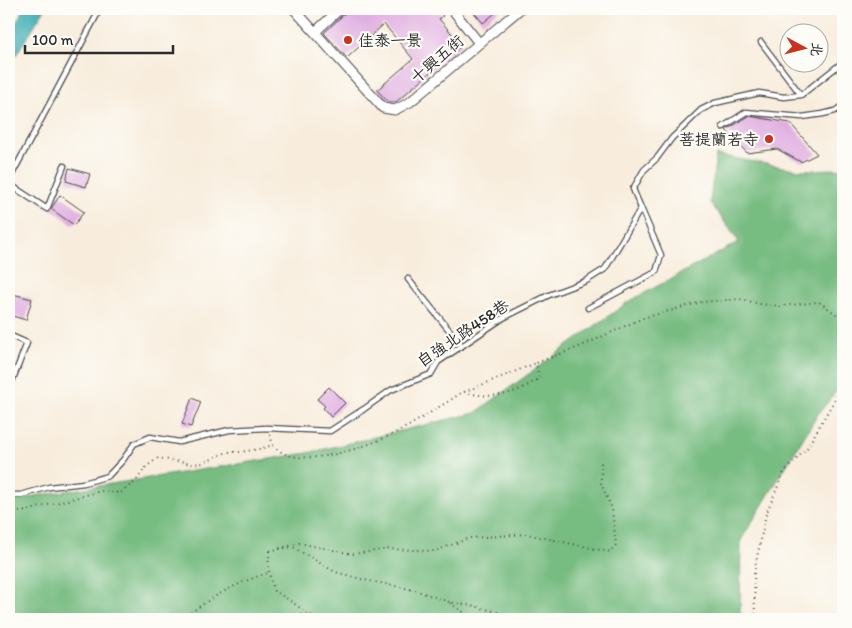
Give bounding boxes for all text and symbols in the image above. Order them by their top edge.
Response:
scale bar [25,22,172,54]
north arrow [780,22,830,72]
text: 100 m [32,31,74,49]
place label: 佳泰一景 [358,31,422,50]
street label: 十興五街 [407,31,467,87]
marker: 佳泰一景 [342,34,354,46]
text: 北 [807,42,826,58]
place label: 菩提蘭若寺 [679,130,759,149]
marker: 菩提蘭若寺 [763,133,775,145]
street label: 自強北路458巷 [413,295,513,371]

